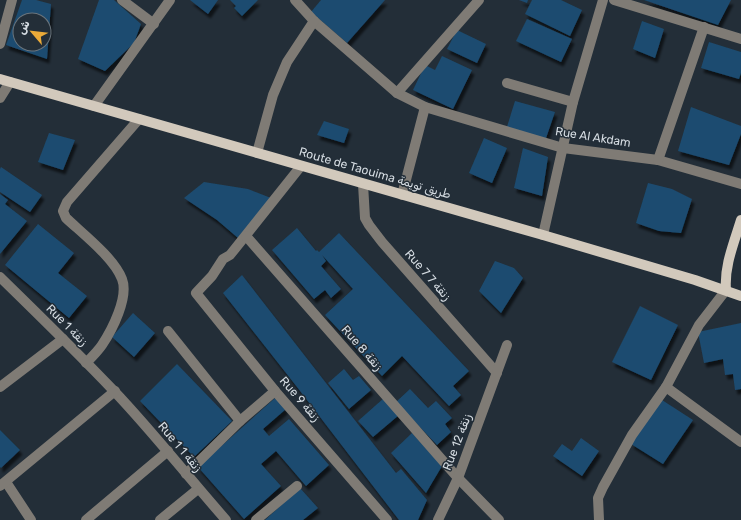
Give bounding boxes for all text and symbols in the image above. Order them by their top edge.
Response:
north arrow [12,12,52,52]
text: ش [15,18,33,37]
street label: Rue Al Akdam [554,124,632,150]
street label: Route de Taouima طريق تويمة [297,145,453,202]
street label: Rue 7 زنقة 7 [401,247,454,304]
street label: Rue 1 زنقة [43,301,91,349]
street label: Rue 8 زنقة [338,323,385,374]
street label: Rue 9 زنقة [276,374,323,425]
street label: Rue 12 زنقة [440,412,475,473]
street label: Rue 1 زنقة 1 [154,419,205,475]

